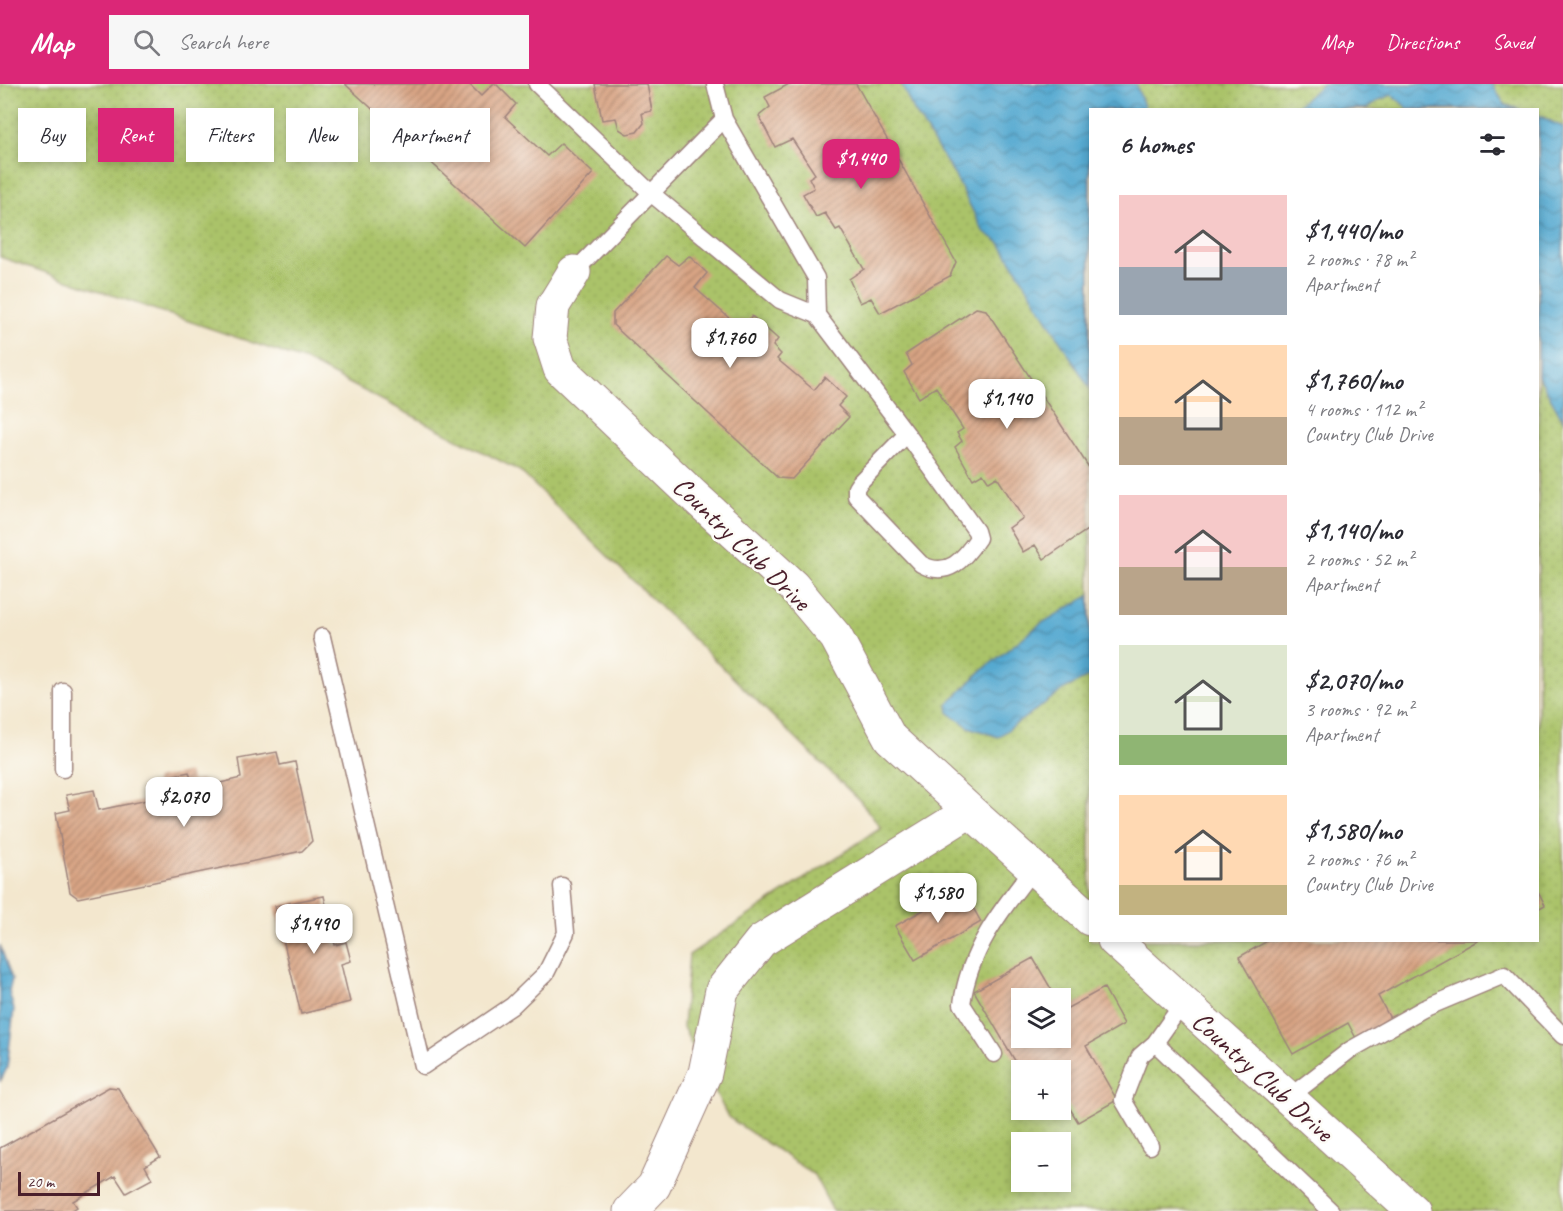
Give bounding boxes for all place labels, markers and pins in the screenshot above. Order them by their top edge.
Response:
pin: $1,440 [812,139,910,190]
pin: $1,760 [681,318,779,369]
pin: $1,140 [958,379,1056,430]
pin: $2,070 [135,777,233,828]
pin: $1,580 [889,873,987,924]
pin: $1,490 [265,904,363,955]

